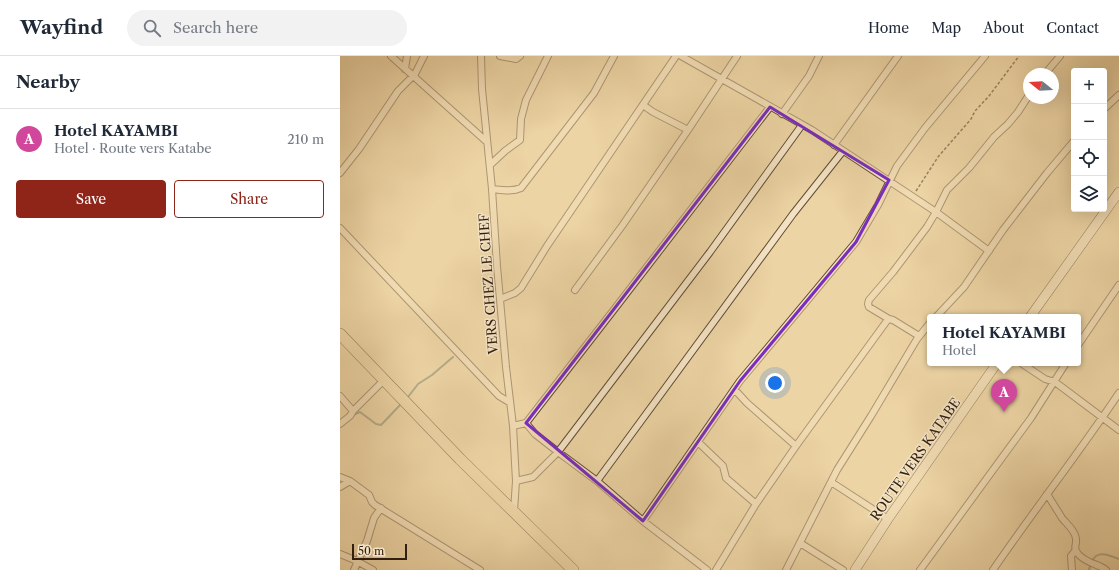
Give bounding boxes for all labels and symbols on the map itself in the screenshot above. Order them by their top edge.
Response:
north arrow [1023,68,1059,104]
street label: VERS CHEZ LE CHEF [475,213,501,356]
your location [765,373,785,393]
pin: A [991,379,1017,412]
street label: ROUTE VERS KATABE [867,395,963,523]
scale bar [352,542,407,561]

